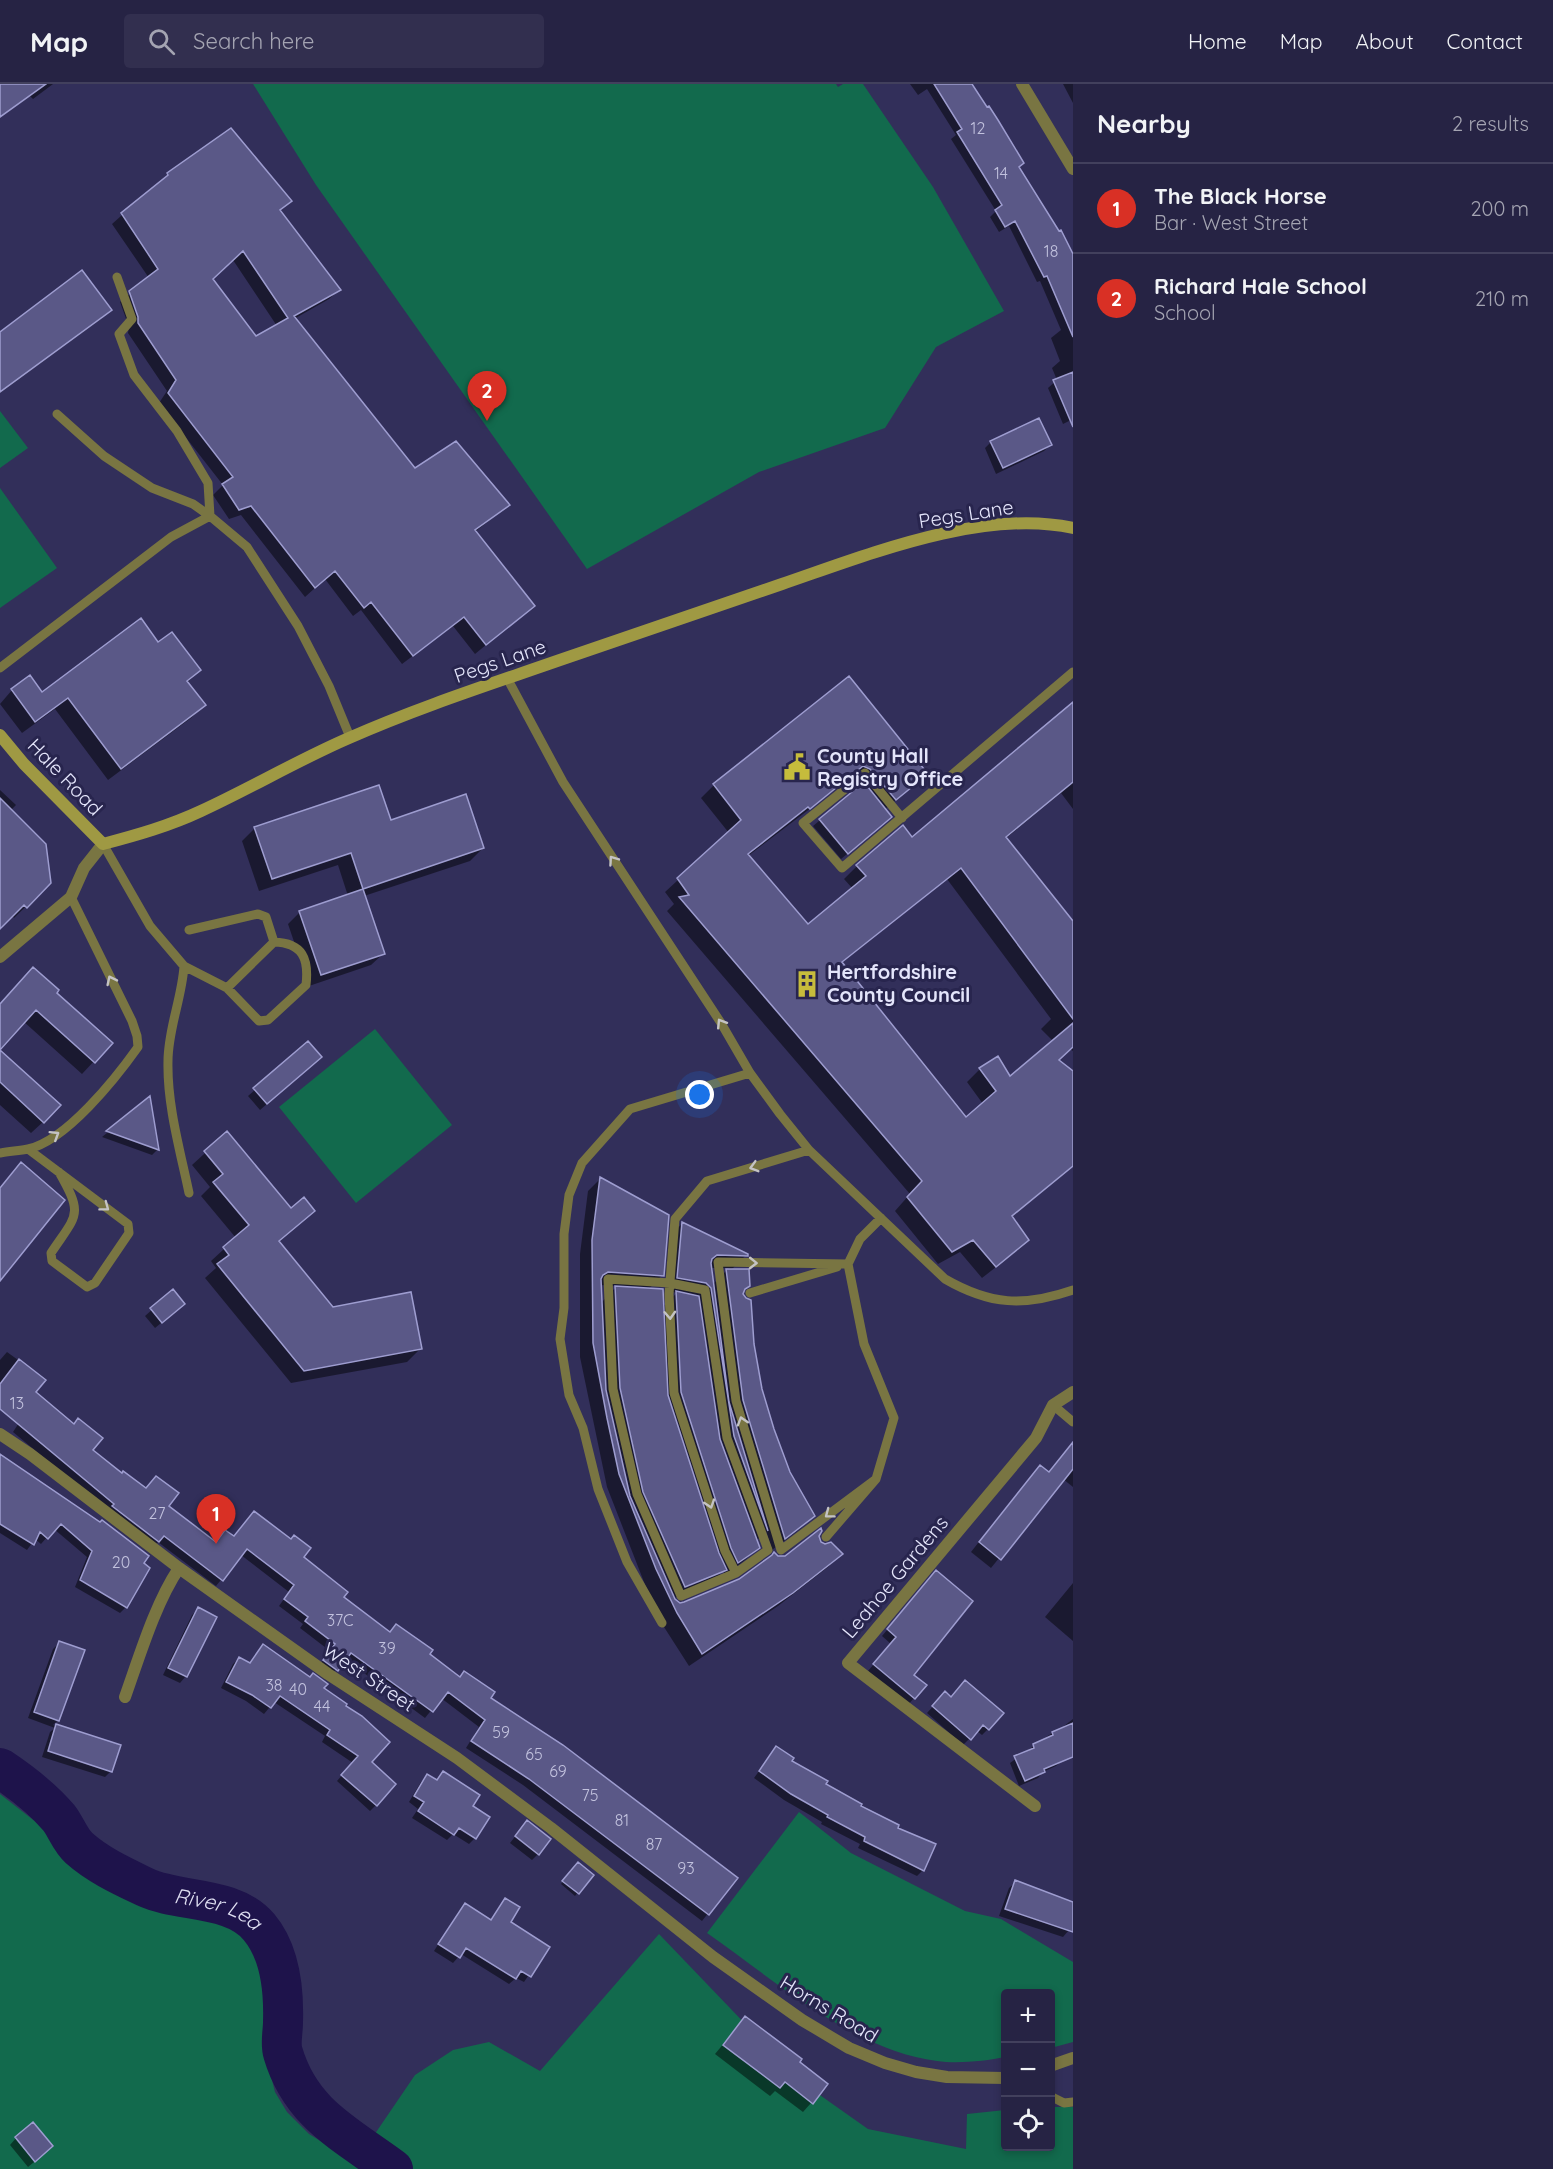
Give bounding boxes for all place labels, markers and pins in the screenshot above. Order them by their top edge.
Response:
pin: 2 [468,372,506,421]
place label: County Hall Registry Office [817,743,963,791]
public building icon: County Hall Registry Office [782,752,812,782]
place label: Hertfordshire County Council [827,959,970,1007]
building icon: Hertfordshire County Council [792,969,822,999]
pin: 1 [196,1494,236,1544]

